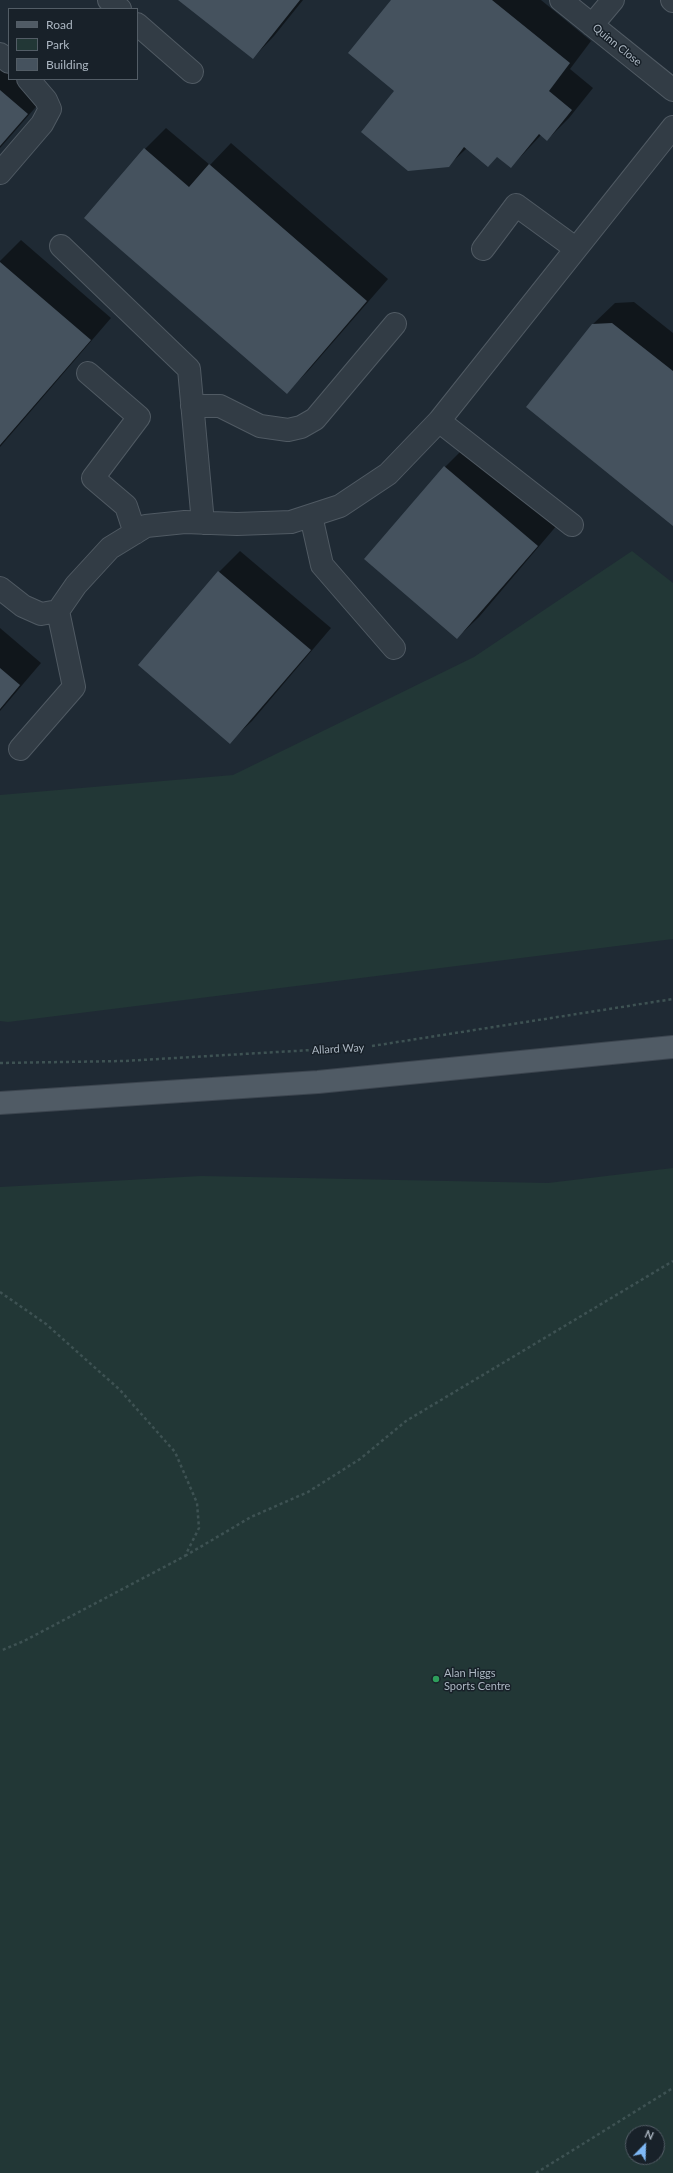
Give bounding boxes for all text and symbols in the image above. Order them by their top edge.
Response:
legend [8,8,138,80]
text: Road [46,17,73,32]
street label: Quinn Close [590,21,644,69]
text: Park [46,37,69,52]
text: Building [46,57,89,72]
street label: Allard Way [311,1041,365,1057]
place label: Alan Higgs Sports Centre [444,1666,510,1692]
marker: Alan Higgs Sports Centre [431,1674,441,1684]
north arrow [625,2125,665,2165]
text: N [643,2127,656,2142]

